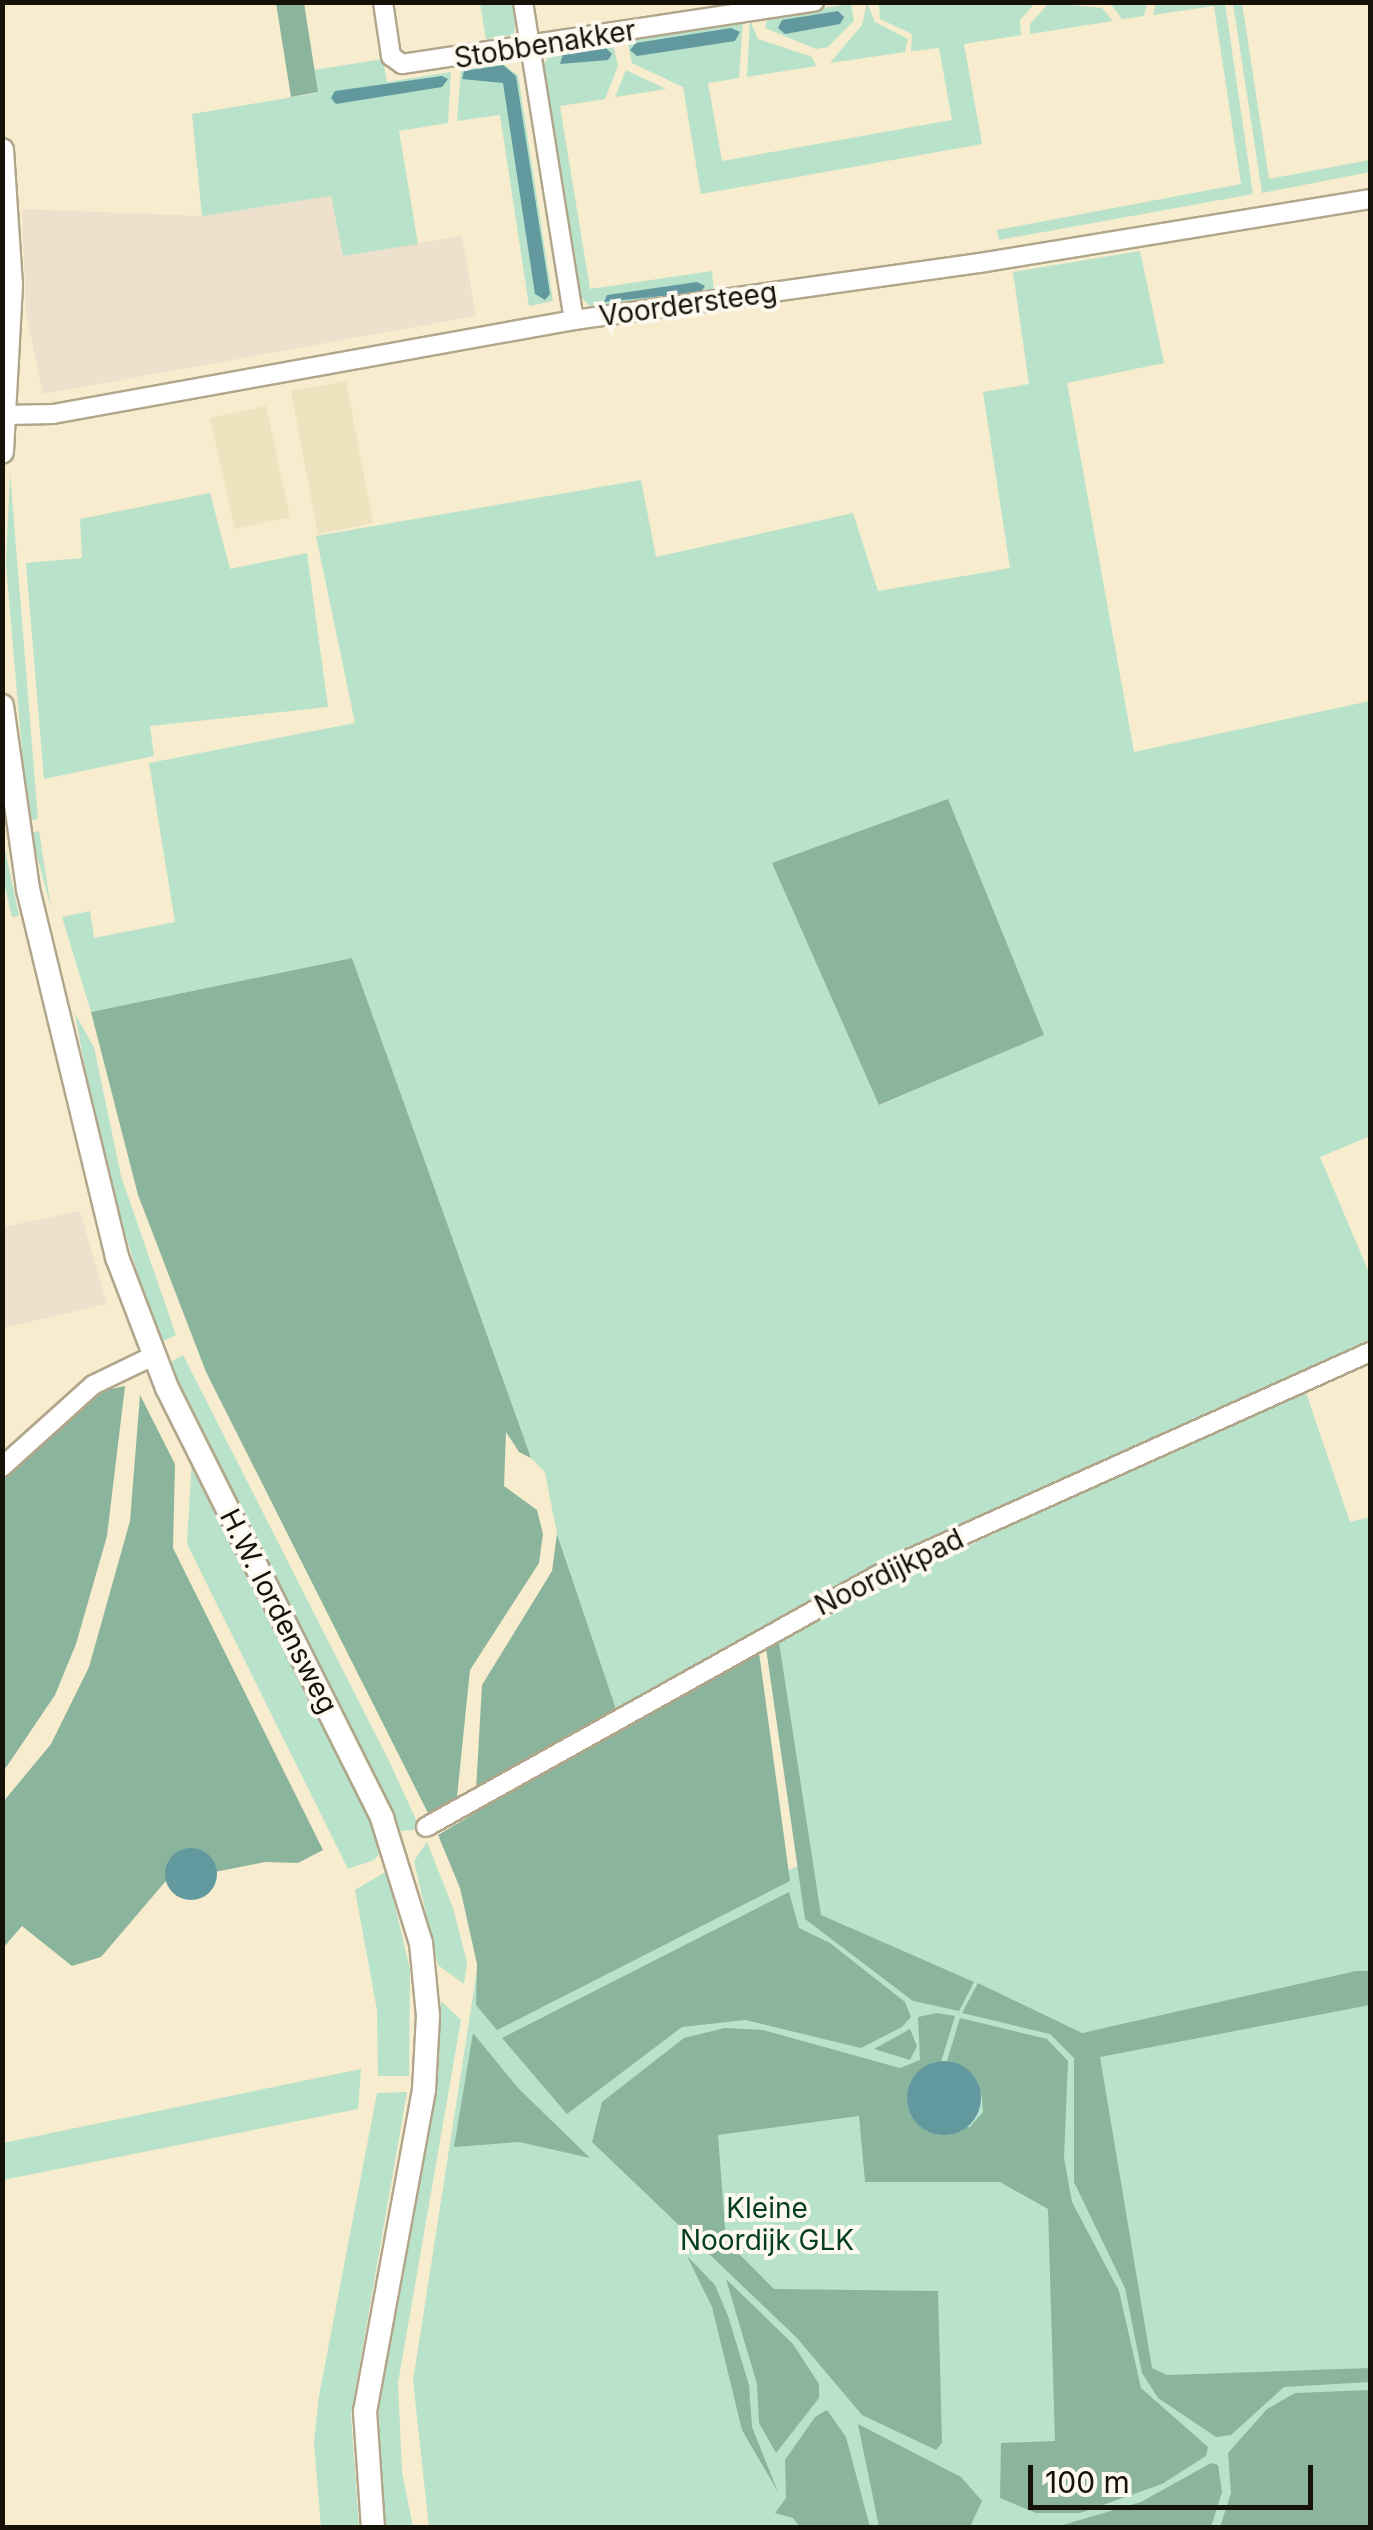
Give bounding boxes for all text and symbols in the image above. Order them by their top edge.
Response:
street label: Stobbenakker [452,13,638,75]
street label: Voordersteeg [597,275,779,333]
street label: H.W. Iordensweg [213,1503,345,1719]
street label: Noordijkpad [809,1522,969,1622]
park label: Kleine Noordijk GLK [680,2191,854,2257]
scale bar [1033,2445,1318,2507]
text: 100 m [1045,2464,1130,2500]

